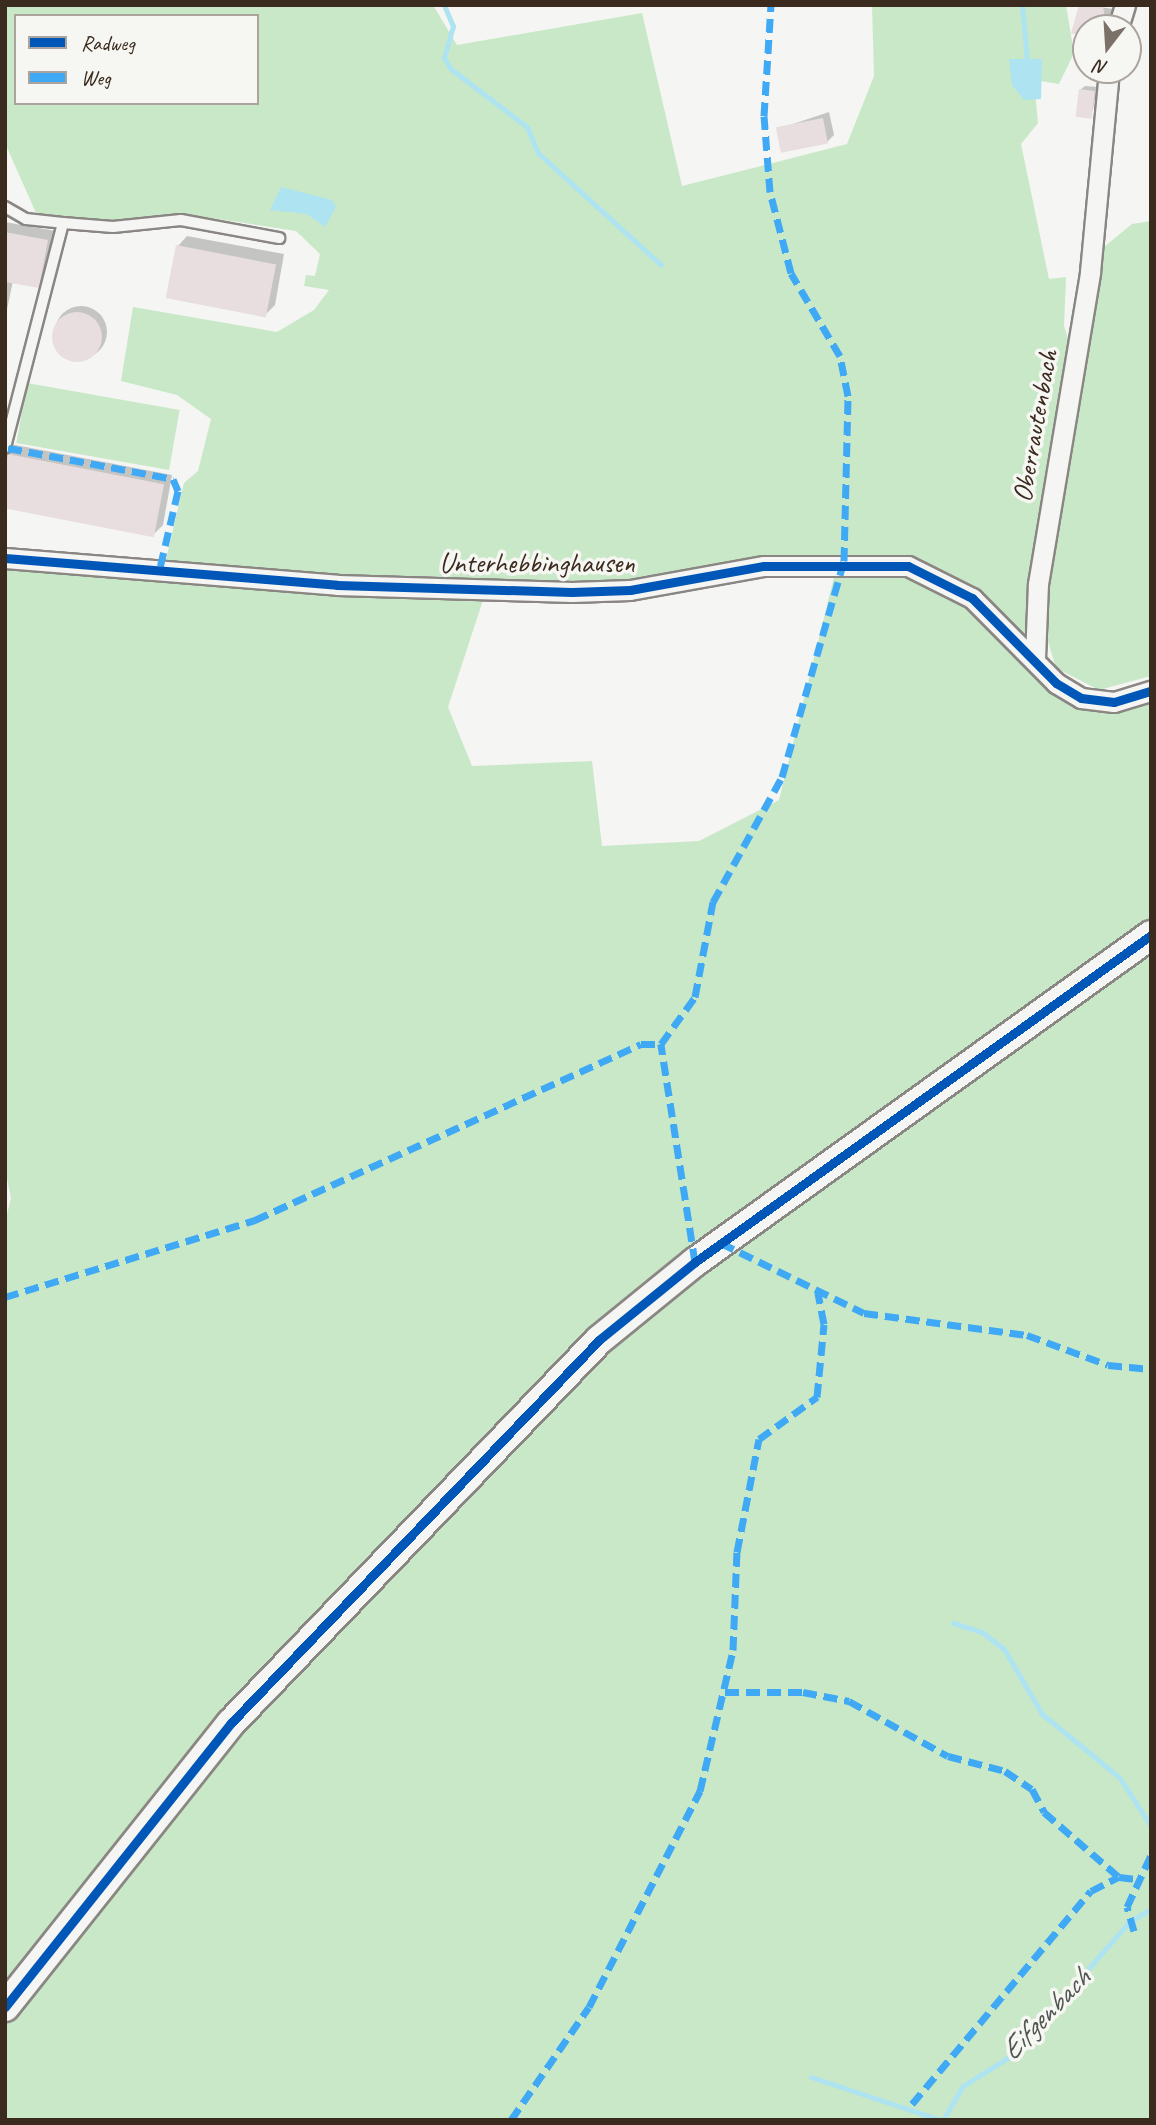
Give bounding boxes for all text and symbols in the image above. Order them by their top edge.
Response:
legend [14,14,259,105]
north arrow [1072,14,1142,84]
text: Radweg [81,30,135,56]
text: N [1092,54,1111,80]
text: Weg [81,65,111,91]
street label: Oberrautenbach [1005,347,1065,505]
street label: Unterhebbinghausen [439,546,635,580]
water label: Eifgenbach [992,1961,1098,2067]

